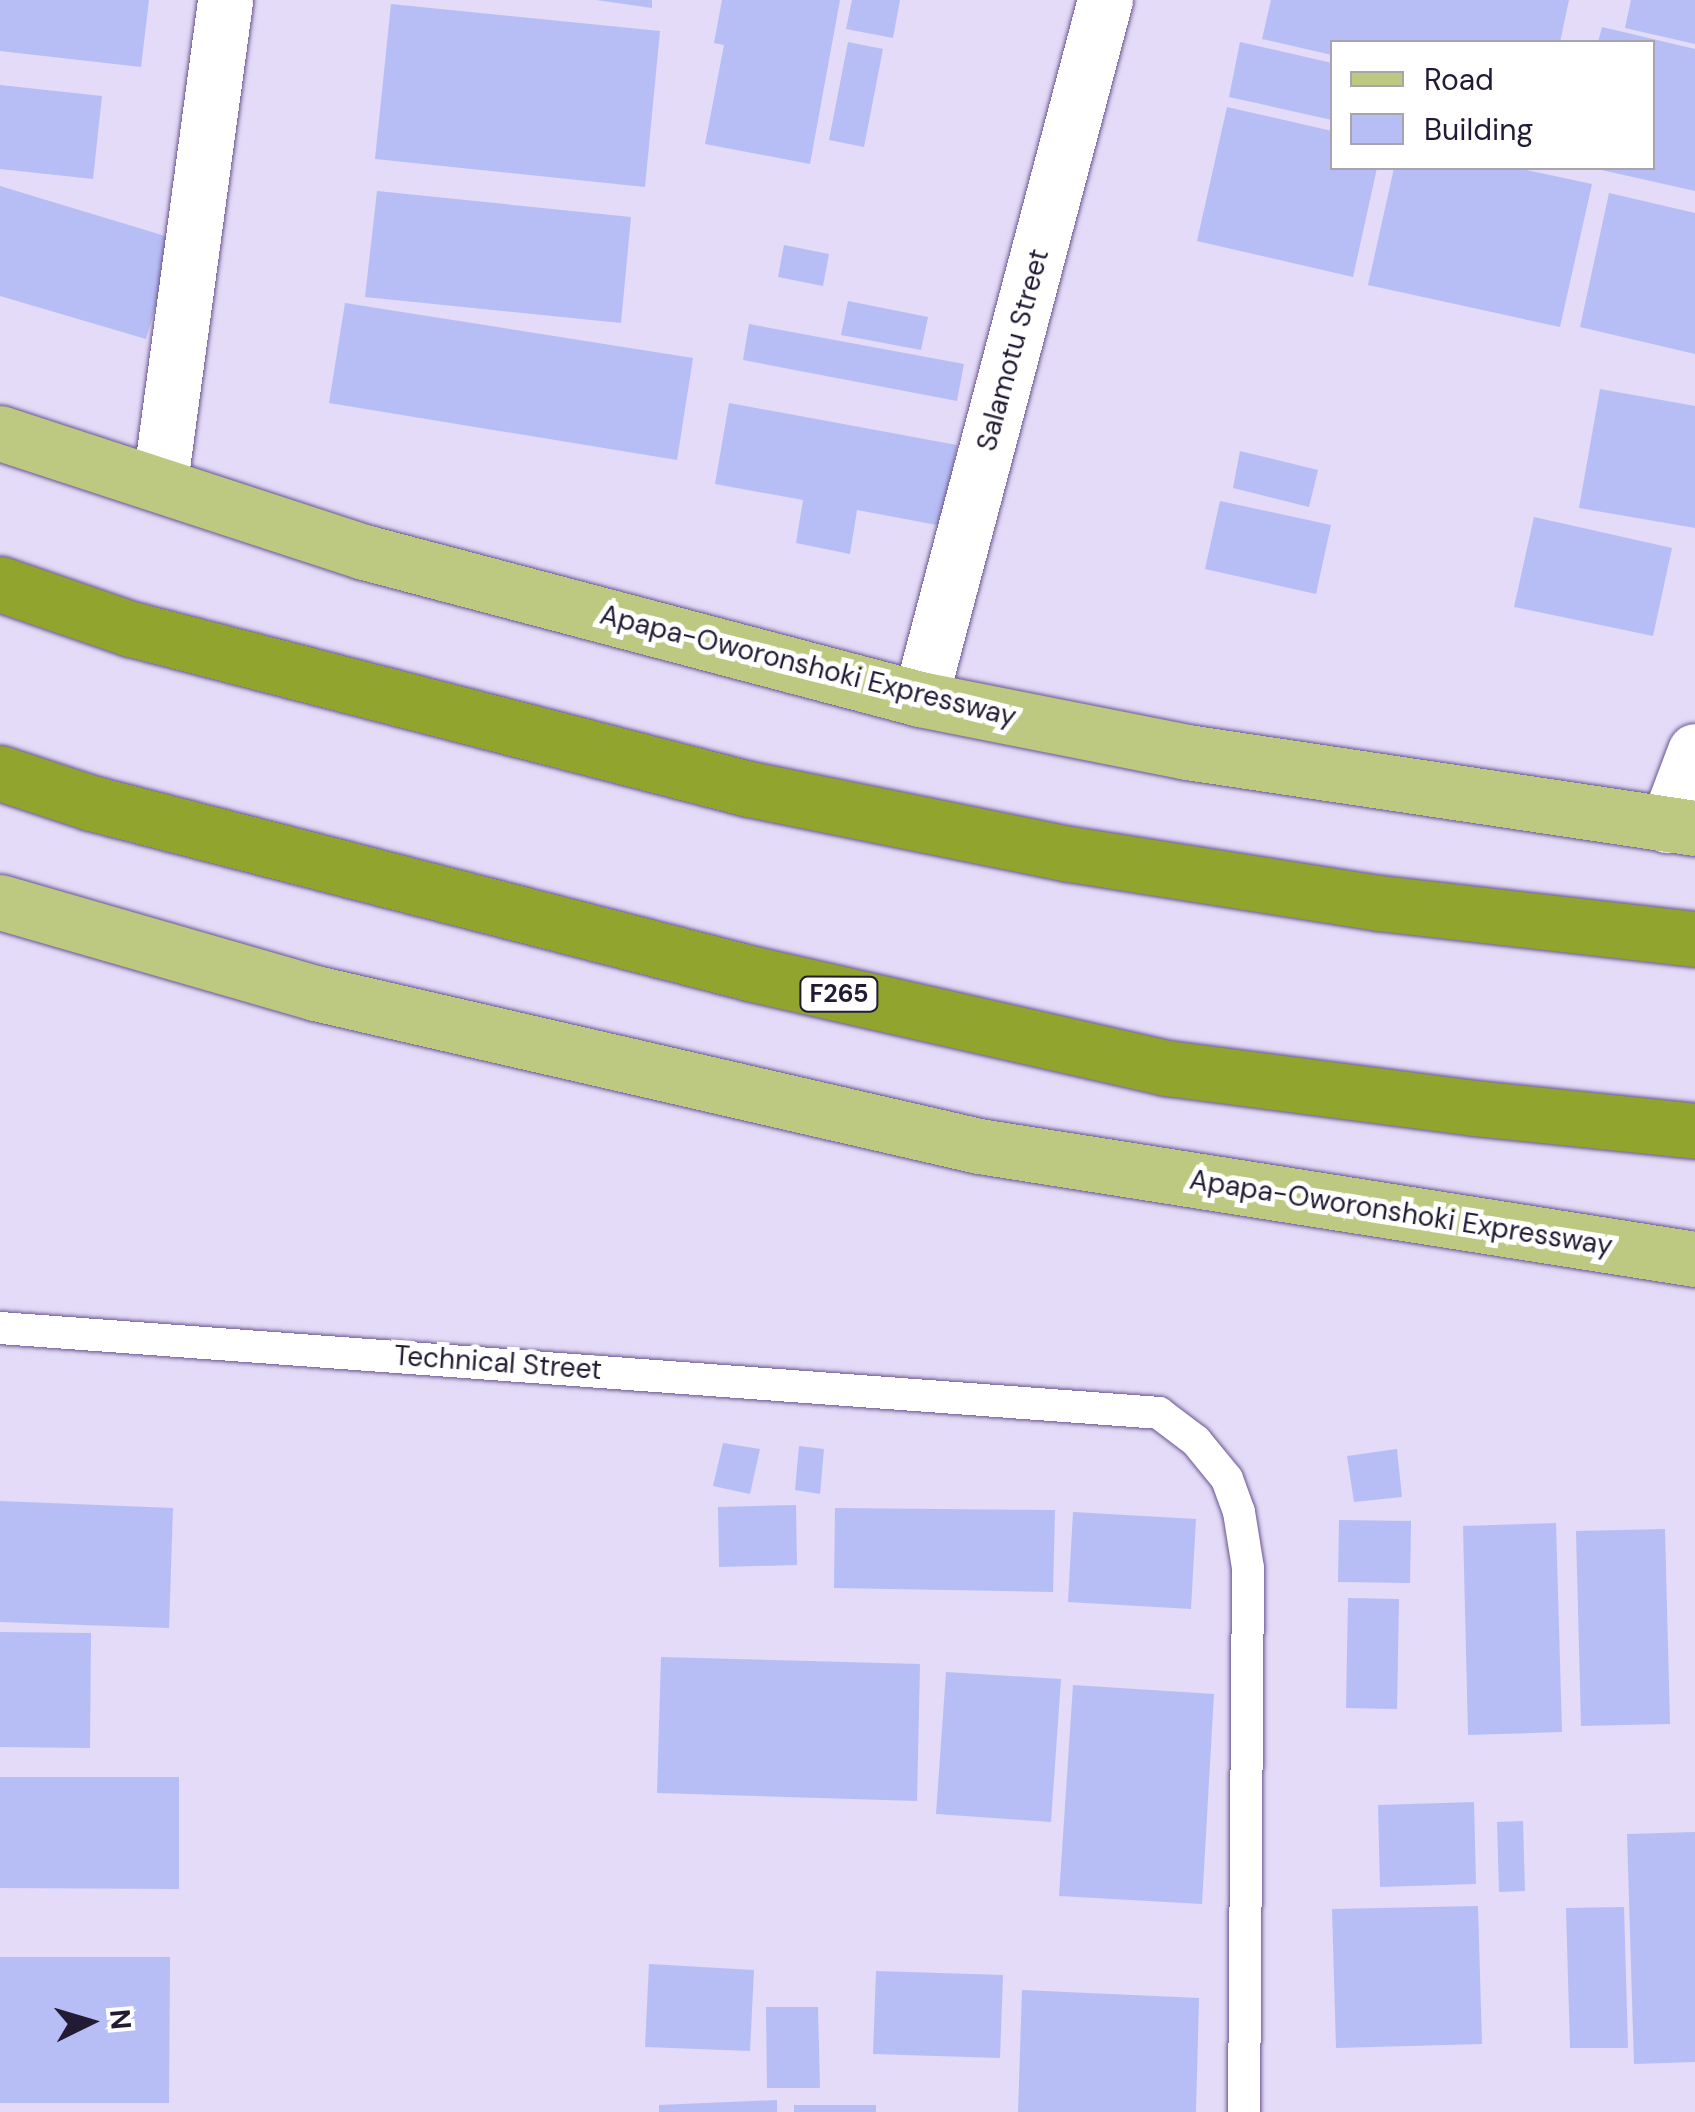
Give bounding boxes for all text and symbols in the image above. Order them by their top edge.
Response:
legend [1330,40,1655,170]
text: Road [1424,60,1494,99]
text: Building [1424,110,1533,149]
street label: Salamotu Street [970,245,1056,455]
street label: Apapa-Oworonshoki Expressway [596,598,1020,734]
road number: F265 [799,974,879,1014]
street label: Apapa-Oworonshoki Expressway [1187,1163,1615,1263]
street label: Technical Street [393,1339,603,1387]
north arrow [40,1972,140,2072]
text: N [101,2008,140,2031]

